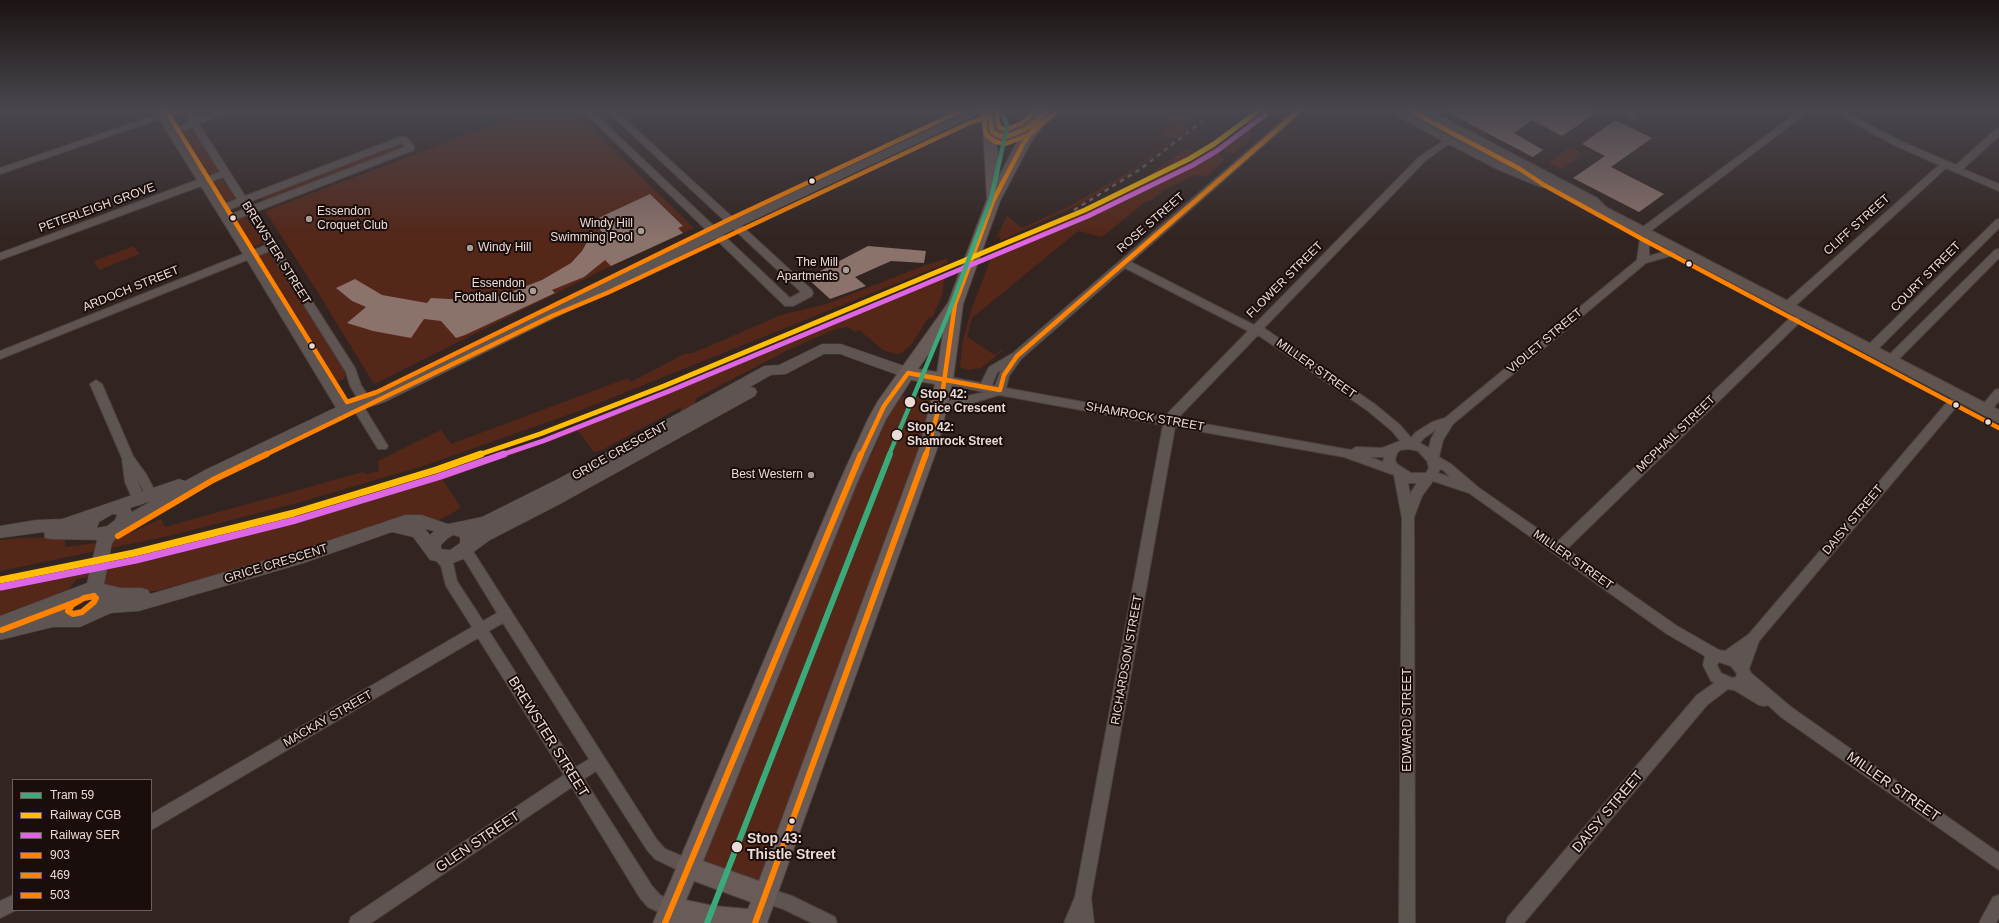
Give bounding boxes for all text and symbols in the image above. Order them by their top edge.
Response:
unlabelled marker [807,176,817,186]
street label: PETERLEIGH GROVE [37,180,157,236]
street label: ROSE STREET [1114,190,1188,256]
street label: CLIFF STREET [1821,192,1893,258]
street label: BREWSTER STREET [238,199,314,307]
place label: Essendon Croquet Club [317,205,388,233]
unlabelled marker [228,213,238,223]
marker: Essendon Croquet Club [304,214,314,224]
place label: Windy Hill Swimming Pool [550,217,633,245]
marker: Windy Hill Swimming Pool [636,226,646,236]
street label: FLOWER STREET [1244,239,1326,321]
street label: COURT STREET [1888,239,1964,315]
place label: Windy Hill [478,241,531,255]
marker: Windy Hill [465,243,475,253]
place label: The Mill Apartments [777,256,838,284]
unlabelled marker [1684,259,1694,269]
street label: ARDOCH STREET [81,263,181,315]
marker: The Mill Apartments [841,265,851,275]
place label: Essendon Football Club [454,277,525,305]
marker: Essendon Football Club [528,286,538,296]
street label: VIOLET STREET [1505,305,1585,377]
street label: MILLER STREET [1273,336,1359,402]
unlabelled marker [307,341,317,351]
place label: Stop 42: Grice Crescent [920,388,1005,416]
street label: MCPHAIL STREET [1634,393,1718,475]
marker: Stop 42: Grice Crescent [903,395,917,409]
street label: SHAMROCK STREET [1085,399,1205,435]
unlabelled marker [1951,400,1961,410]
unlabelled marker [1983,417,1993,427]
street label: GRICE CRESCENT [570,419,670,483]
place label: Stop 42: Shamrock Street [907,421,1002,449]
marker: Stop 42: Shamrock Street [890,428,904,442]
place label: Best Western [731,468,803,482]
marker: Best Western [806,470,816,480]
street label: DAISY STREET [1820,482,1886,558]
street label: MILLER STREET [1530,527,1616,593]
street label: GRICE CRESCENT [223,541,329,587]
street label: RICHARDSON STREET [1109,594,1145,726]
street label: EDWARD STREET [1401,668,1415,772]
street label: BREWSTER STREET [504,674,592,800]
street label: MACKAY STREET [281,688,375,750]
street label: MILLER STREET [1843,749,1943,825]
street label: DAISY STREET [1569,768,1647,856]
legend [12,779,152,911]
text: Tram 59 [50,788,94,802]
text: Railway CGB [50,808,121,822]
street label: GLEN STREET [433,808,523,876]
unlabelled marker [787,816,797,826]
text: Railway SER [50,828,120,842]
place label: Stop 43: Thistle Street [747,831,836,864]
marker: Stop 43: Thistle Street [730,840,744,854]
text: 903 [50,848,70,862]
text: 469 [50,868,70,882]
text: 503 [50,888,70,902]

